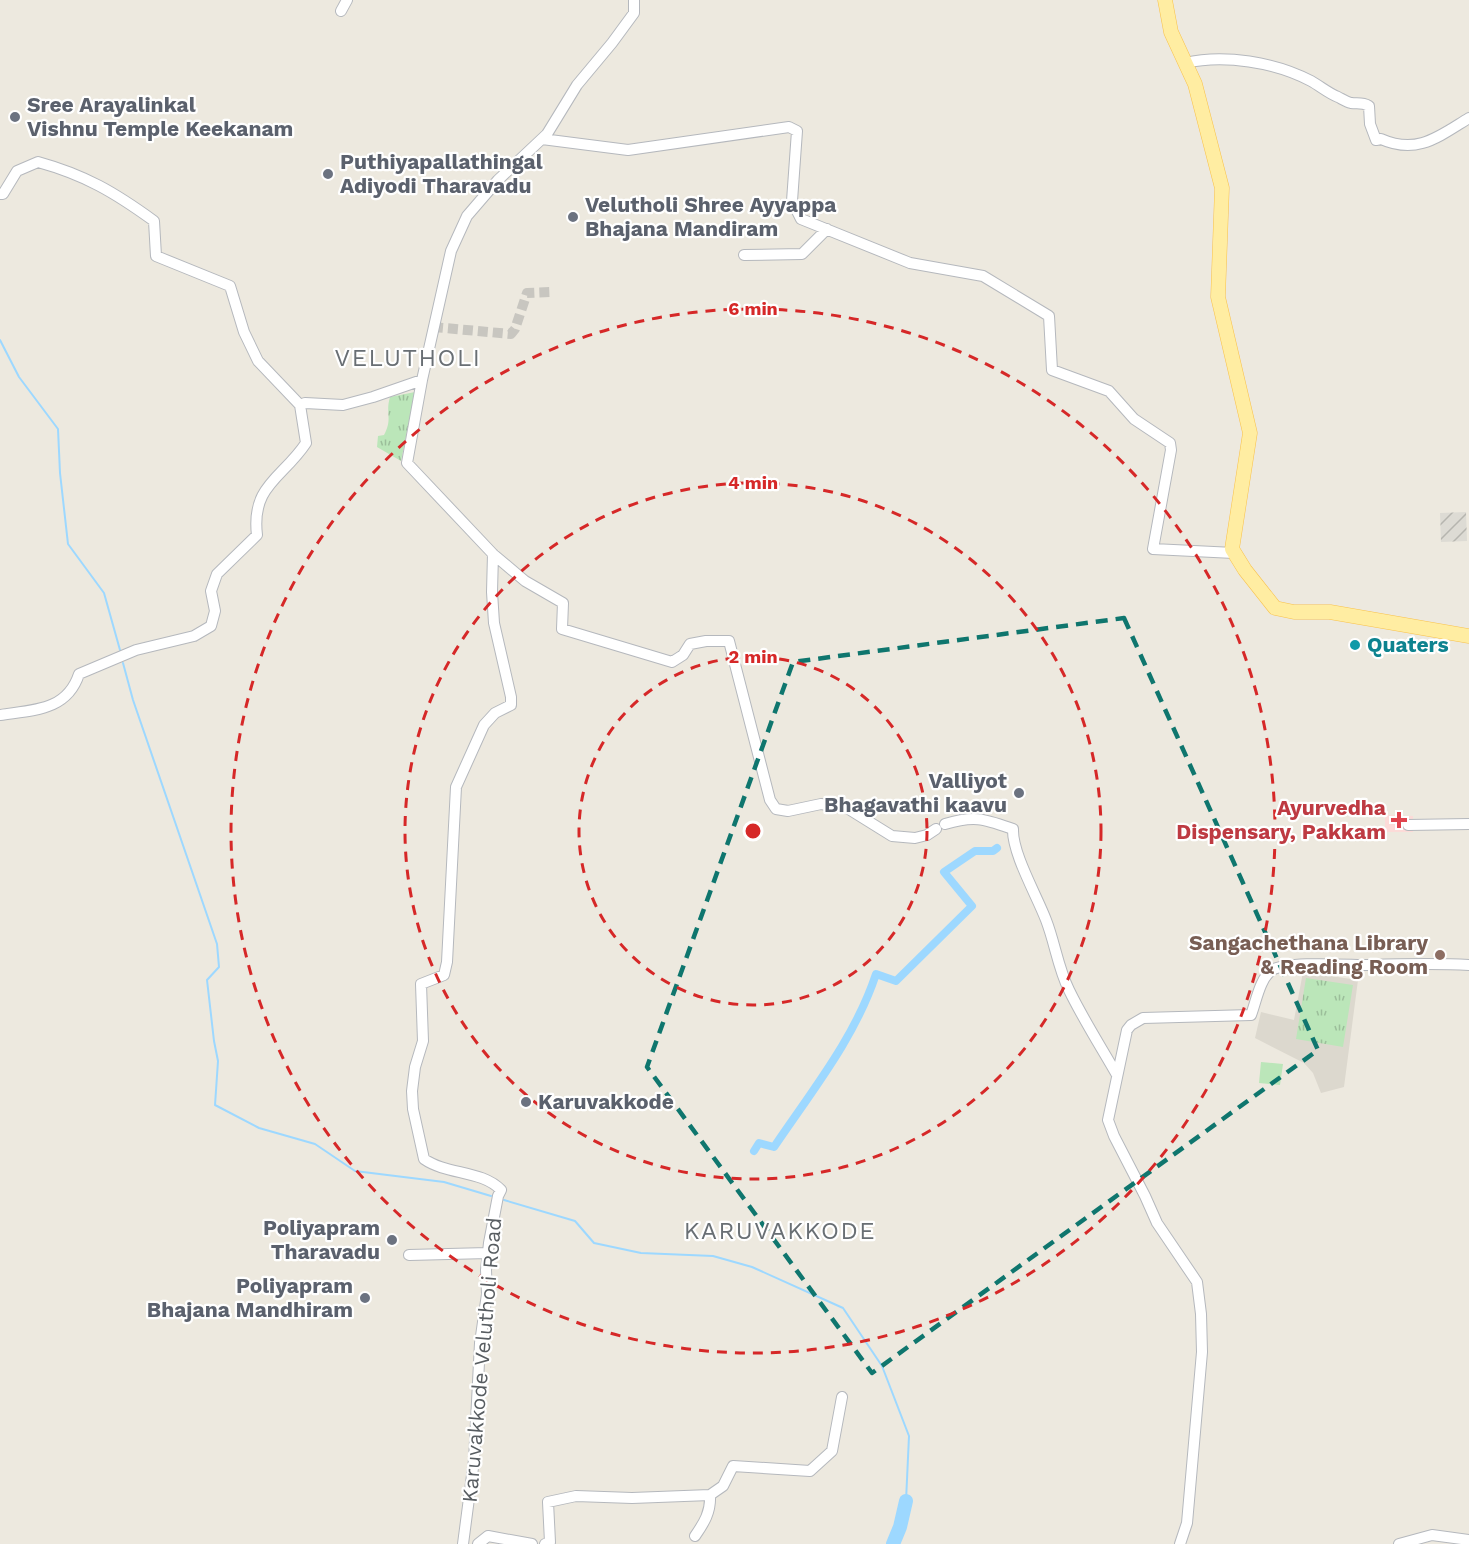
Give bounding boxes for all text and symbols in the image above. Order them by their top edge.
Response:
place label: Sree Arayalinkal Vishnu Temple Keekanam [27,92,293,141]
marker: Sree Arayalinkal Vishnu Temple Keekanam [8,110,22,124]
place label: Puthiyapallathingal Adiyodi Tharavadu [340,149,543,198]
marker: Puthiyapallathingal Adiyodi Tharavadu [321,167,335,181]
place label: Velutholi Shree Ayyappa Bhajana Mandiram [585,192,837,241]
marker: Velutholi Shree Ayyappa Bhajana Mandiram [566,210,580,224]
text: 6 min [728,298,778,319]
district label: VELUTHOLI [335,344,481,372]
text: 4 min [728,472,778,493]
place label: Quaters [1367,632,1449,657]
marker: Quaters [1348,638,1362,652]
text: 2 min [728,646,778,667]
place label: Valliyot Bhagavathi kaavu [824,768,1007,817]
marker: Valliyot Bhagavathi kaavu [1012,786,1026,800]
place label: Ayurvedha Dispensary, Pakkam [1176,795,1387,844]
marker: Ayurvedha Dispensary, Pakkam [1390,811,1408,829]
centre of rings [743,821,763,841]
place label: Sangachethana Library & Reading Room [1189,930,1428,979]
marker: Sangachethana Library & Reading Room [1433,948,1447,962]
place label: Karuvakkode [538,1089,674,1114]
marker: Karuvakkode [519,1095,533,1109]
place label: Poliyapram Tharavadu [263,1215,380,1264]
street label: Karuvakkode Velutholi Road [457,1216,506,1504]
district label: KARUVAKKODE [684,1217,876,1245]
marker: Poliyapram Tharavadu [385,1233,399,1247]
place label: Poliyapram Bhajana Mandhiram [147,1273,353,1322]
marker: Poliyapram Bhajana Mandhiram [358,1291,372,1305]

